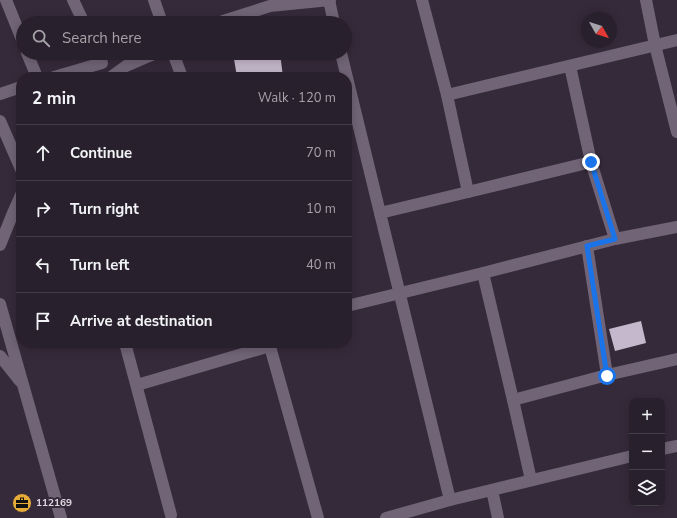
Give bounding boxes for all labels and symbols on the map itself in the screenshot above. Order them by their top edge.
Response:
north arrow [581,12,617,48]
route end [582,153,600,171]
route start [598,367,616,385]
office icon: 112169 [11,492,33,514]
place label: 112169 [36,496,72,510]

